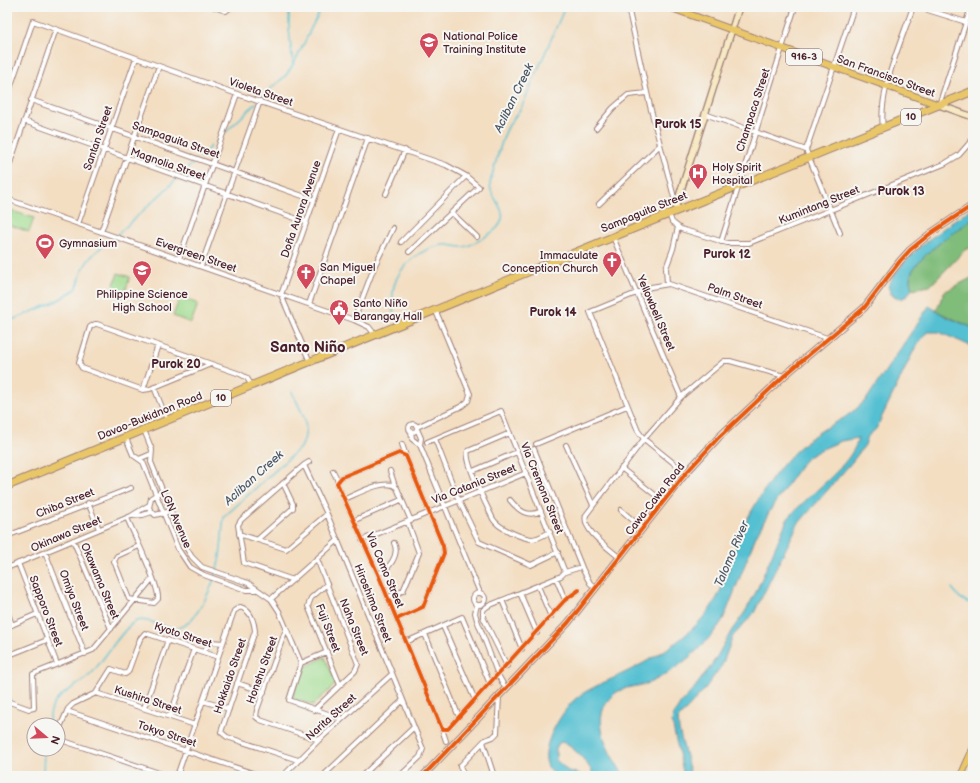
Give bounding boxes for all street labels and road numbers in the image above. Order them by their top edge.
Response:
road number: 916-3 [786,49,822,65]
street label: San Francisco Street [835,52,938,100]
street label: Champaca Street [733,66,773,153]
street label: Violeta Street [227,75,295,109]
street label: Santan Street [81,103,115,172]
road number: 10 [901,109,921,125]
street label: Sampaguita Street [130,119,222,161]
street label: Magnolia Street [129,145,208,183]
street label: Doña Aurora Avenue [278,158,324,259]
street label: Kumintang Street [777,183,862,227]
street label: Sampaguita Street [599,189,690,235]
street label: Evergreen Street [154,235,239,275]
street label: Yellowbell Street [634,272,678,353]
street label: Palm Street [706,281,765,312]
street label: Davao-Bukidnon Road [96,389,204,443]
road number: 10 [211,390,231,406]
street label: Via Cremona Street [518,440,566,536]
street label: Cawa-Cawa Road [623,460,687,538]
street label: Via Catania Street [430,461,519,507]
street label: Chiba Street [34,485,97,521]
street label: LGN Avenue [158,488,194,551]
street label: Okinawa Street [29,513,104,555]
street label: Via Como Street [363,530,407,610]
street label: Okawama Street [78,541,122,622]
street label: Hiroshima Street [351,562,395,644]
street label: Omiya Street [56,568,92,633]
street label: Sapporo Street [27,574,66,649]
street label: Naha Street [337,597,371,658]
street label: Fuji Street [313,602,343,655]
street label: Kyoto Street [152,620,214,651]
street label: Honshu Street [244,634,280,706]
street label: Hokkaido Street [211,636,249,716]
street label: Kushira Street [113,683,184,717]
street label: Narita Street [303,691,359,743]
street label: Tokyo Street [136,718,199,750]

